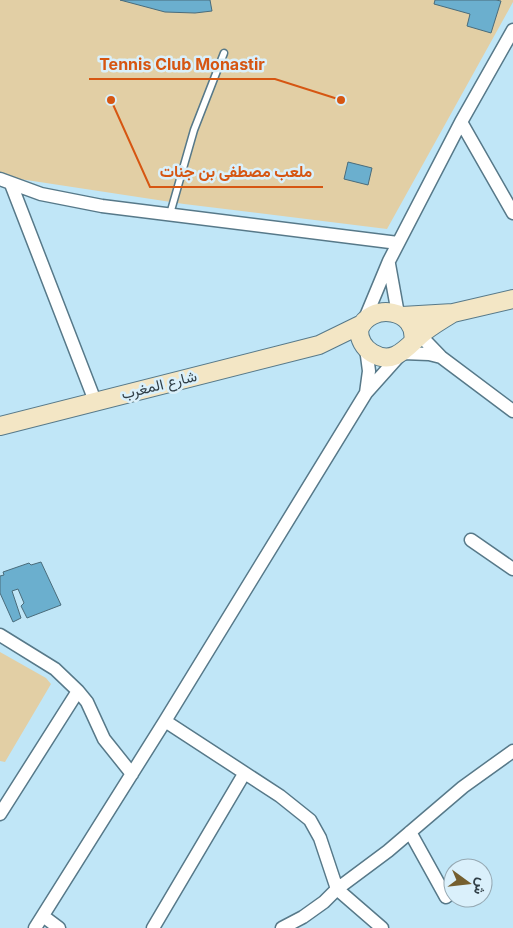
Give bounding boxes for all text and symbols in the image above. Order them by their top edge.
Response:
callout: Tennis Club Monastir [89,48,275,79]
text: Tennis Club Monastir [99,54,265,74]
callout: ملعب مصطفى بن جنات [150,156,323,187]
text: ملعب مصطفى بن جنات [160,161,313,181]
street label: شارع المغرب [119,366,199,405]
north arrow [443,858,493,908]
text: ش [470,876,491,897]

